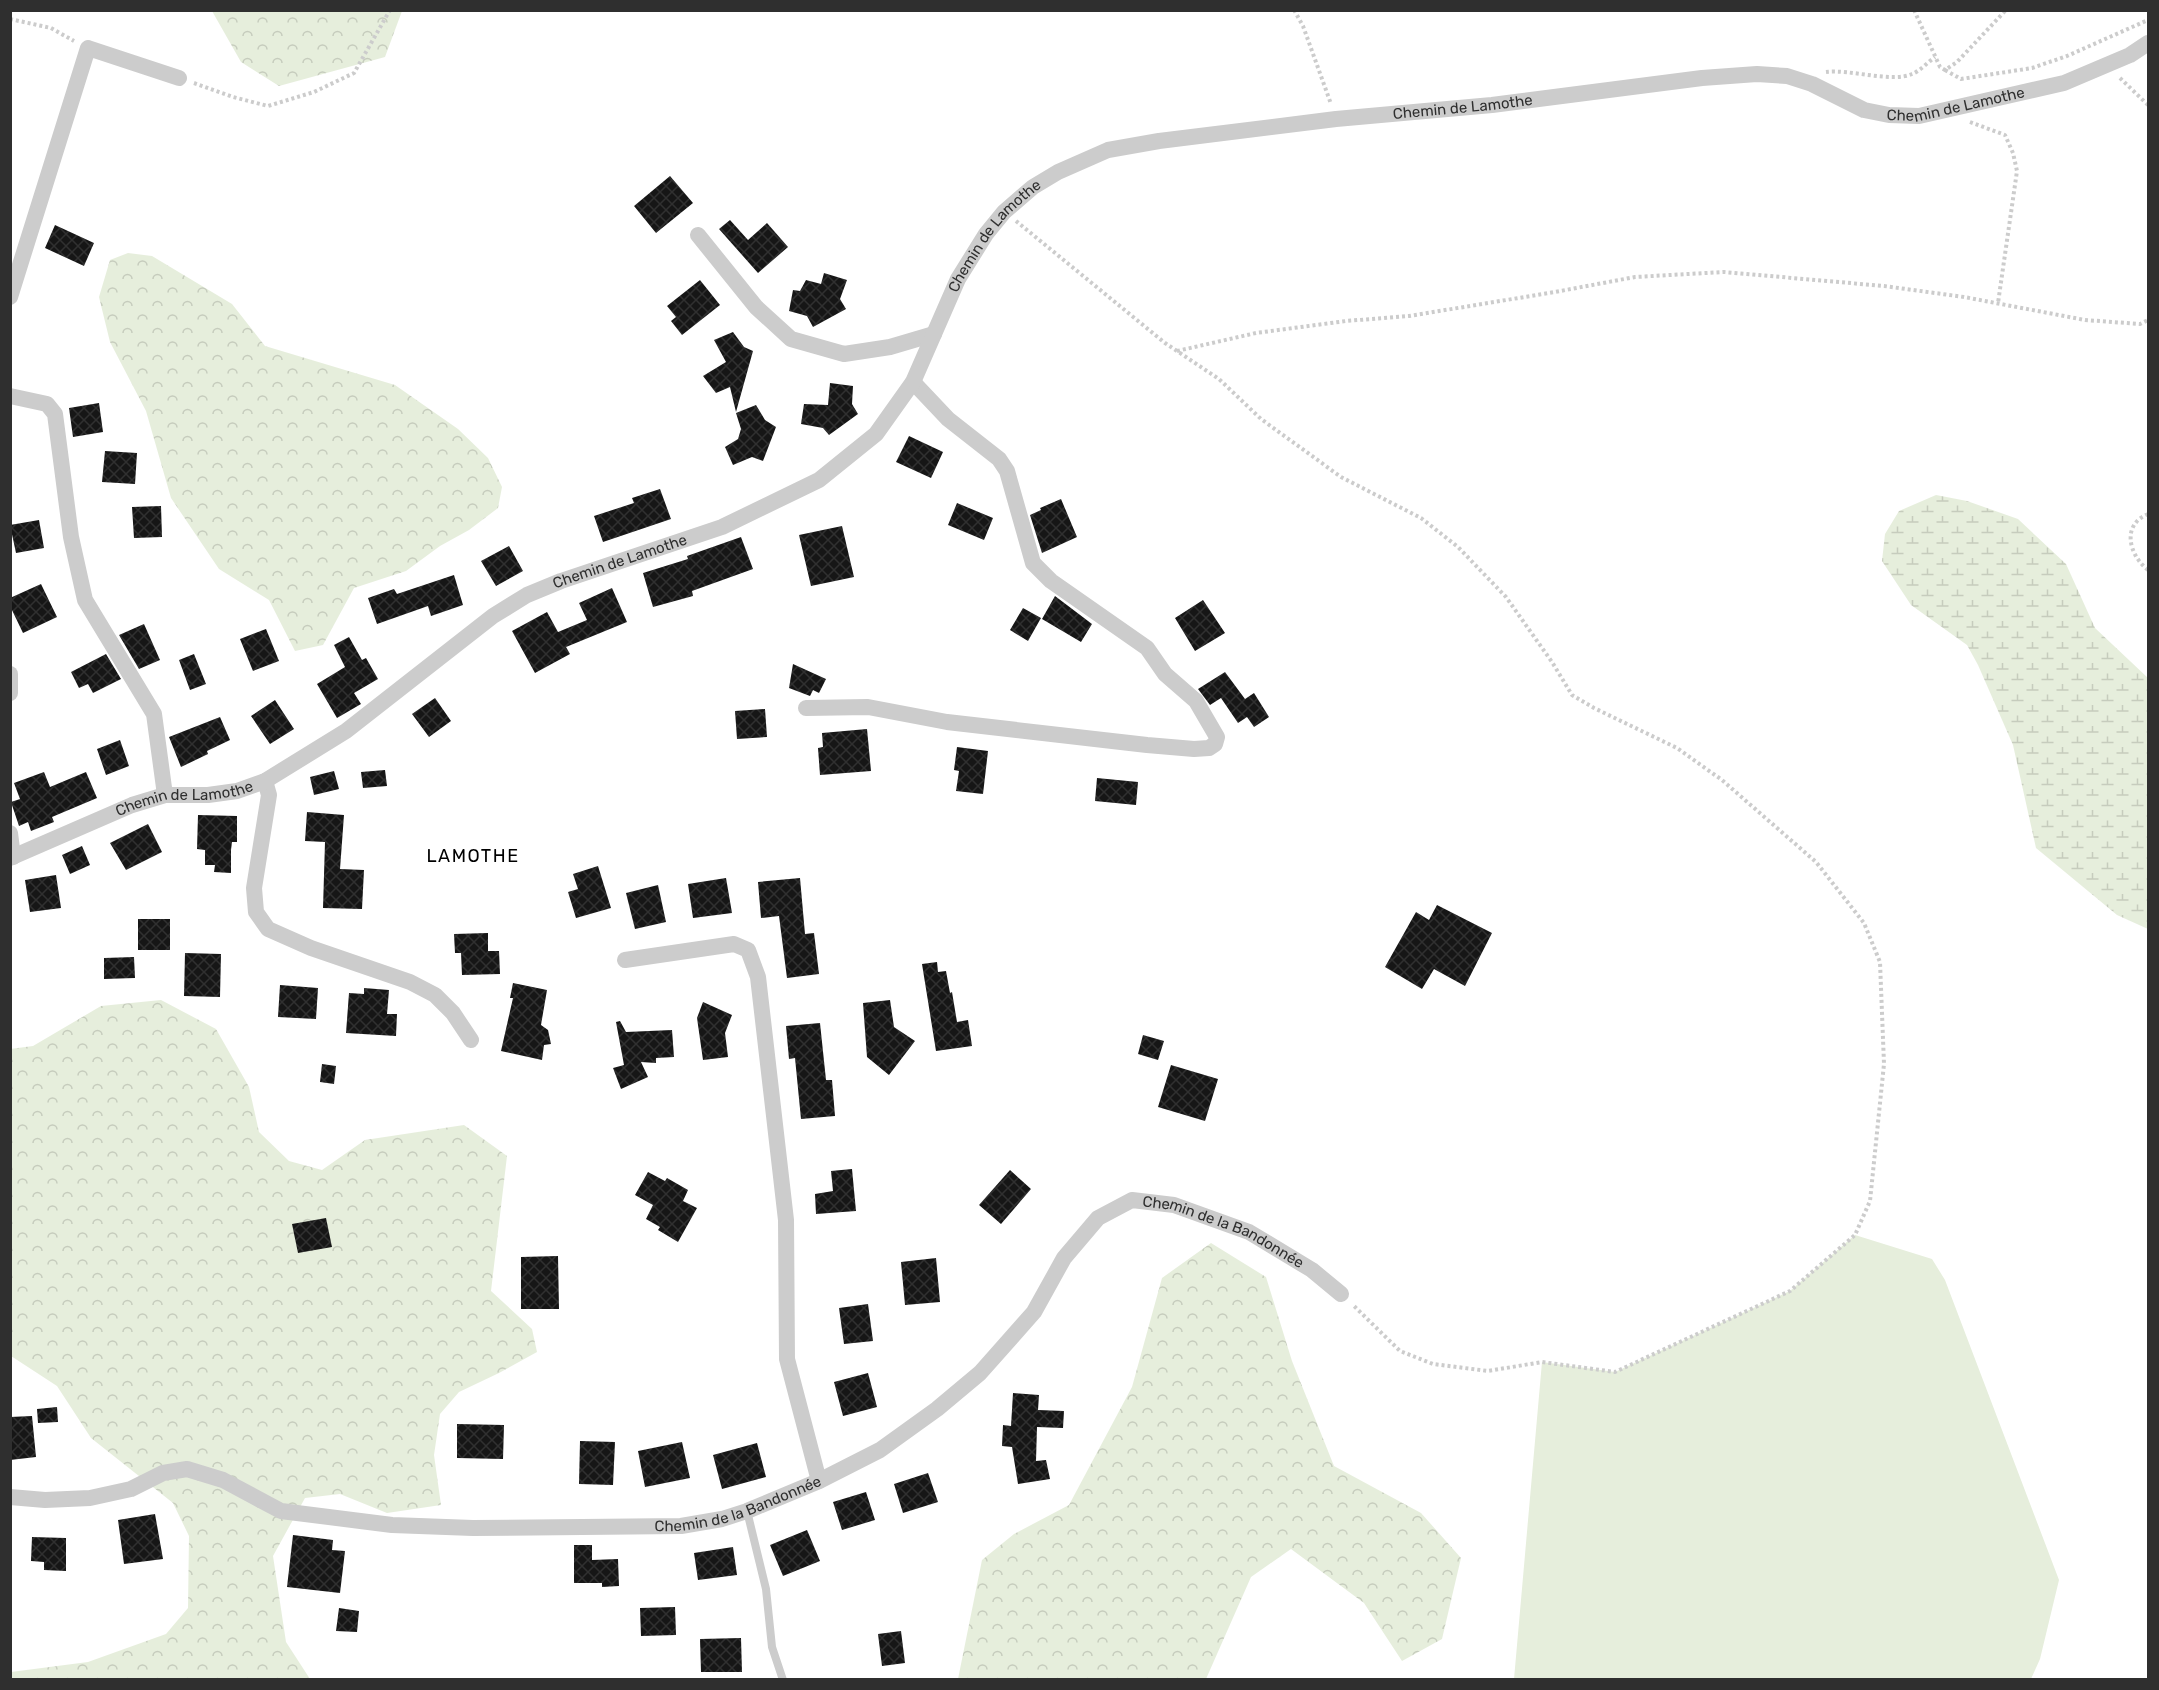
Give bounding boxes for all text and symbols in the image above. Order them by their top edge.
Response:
street label: Chemin de Lamothe [1886,83,2026,126]
street label: Chemin de Lamothe [1392,91,1534,123]
street label: Chemin de Lamothe [944,176,1044,295]
street label: Chemin de Lamothe [550,530,689,592]
street label: Chemin de Lamothe [113,777,255,820]
district label: LAMOTHE [426,845,520,867]
street label: Chemin de la Bandonnée [1142,1192,1307,1272]
street label: Chemin de la Bandonnée [654,1472,824,1535]

